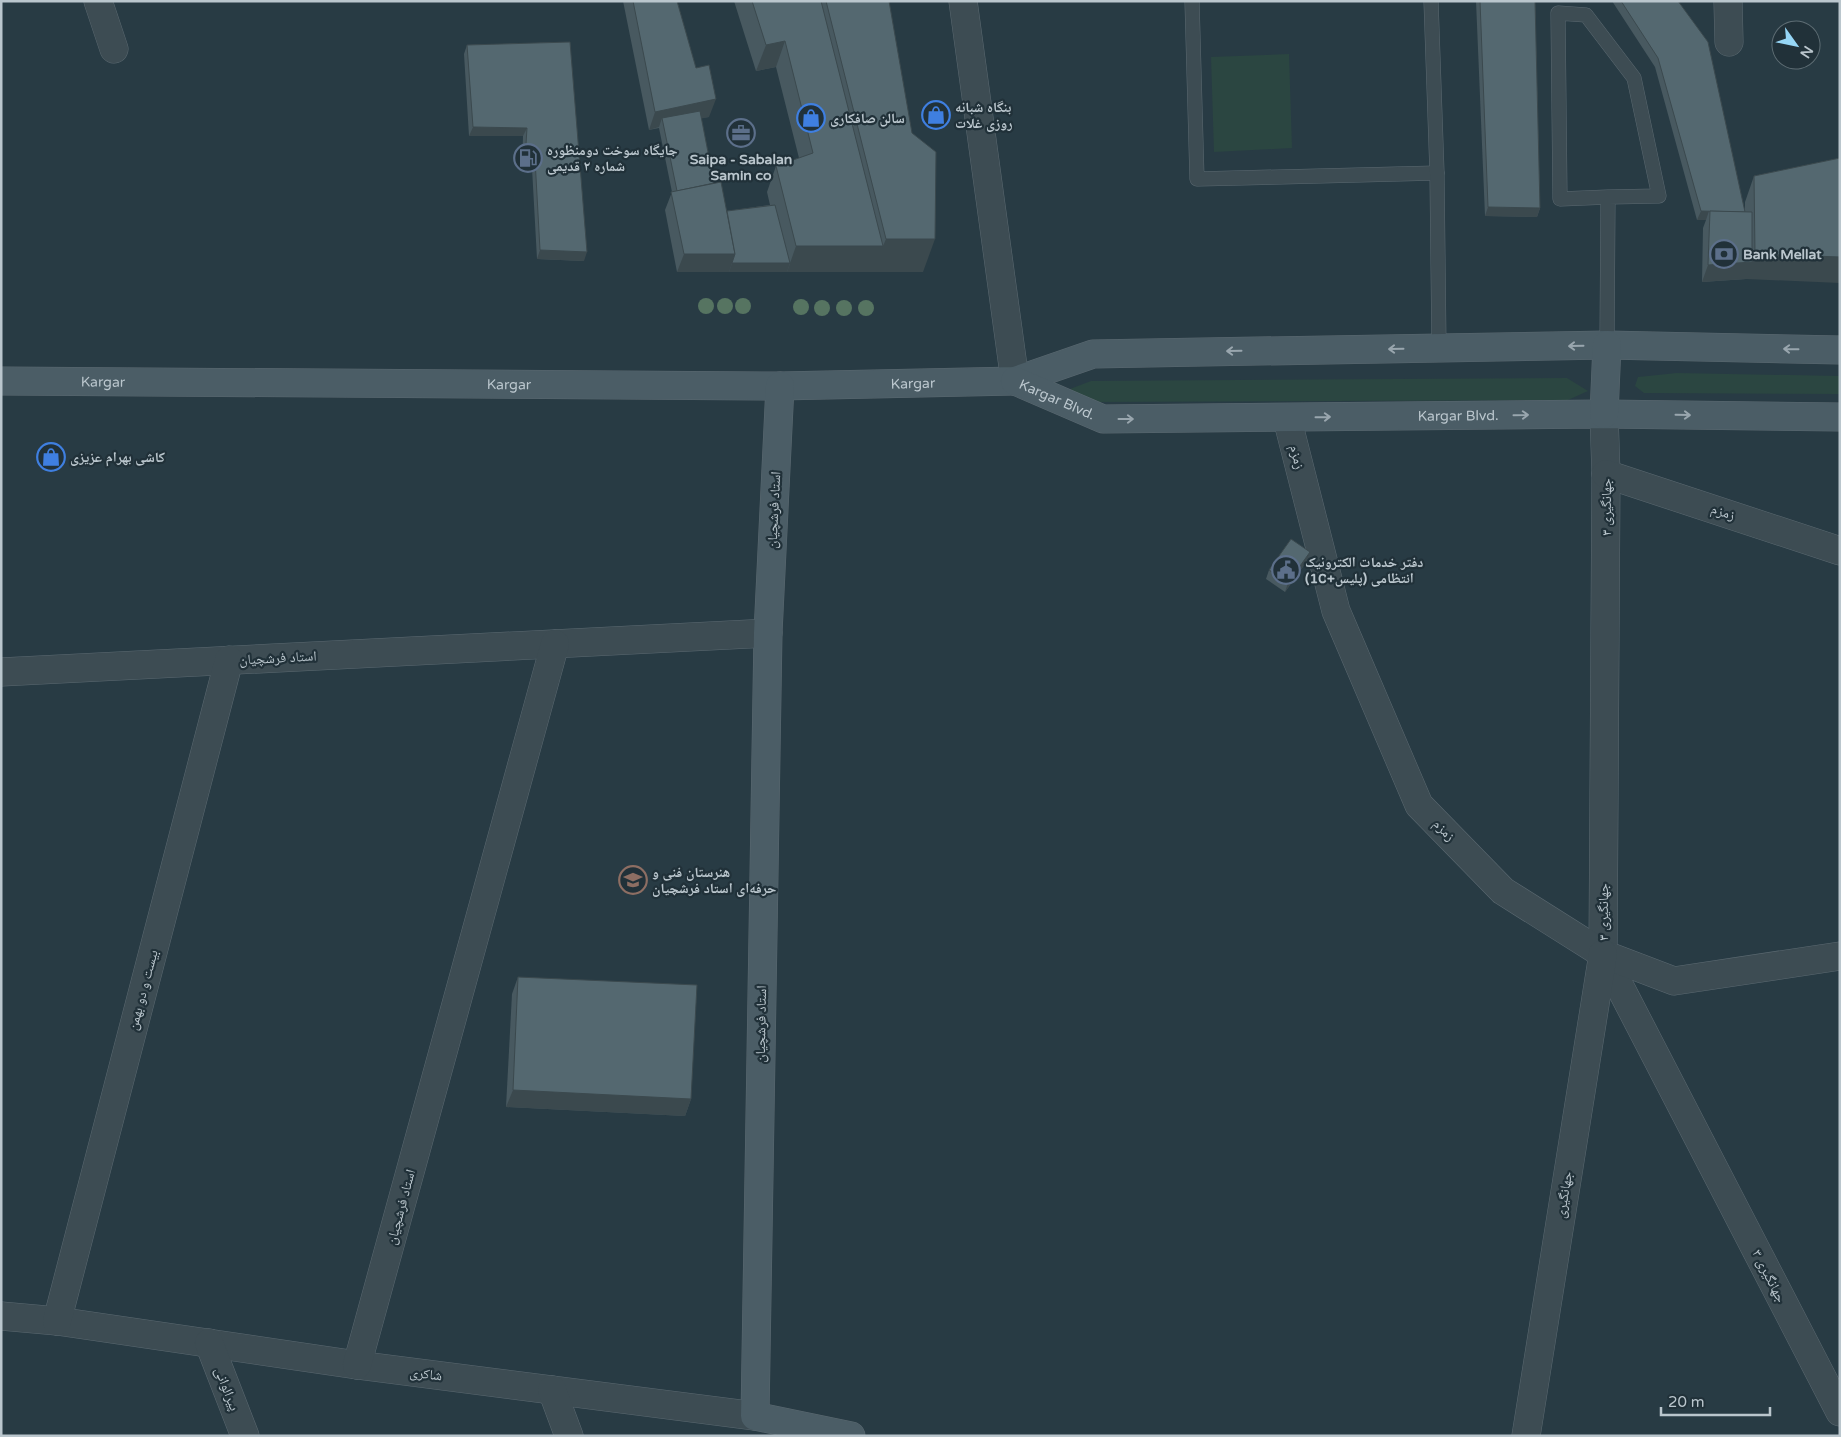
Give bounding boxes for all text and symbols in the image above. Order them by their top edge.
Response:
north arrow [1771,20,1821,70]
text: N [1796,42,1817,61]
place label: بنگاه شبانه روزی غلات [955,99,1012,132]
shop icon: بنگاه شبانه روزی غلات [921,100,951,130]
shop icon: سالن صافكارى [796,103,826,133]
place label: سالن صافكارى [830,110,905,127]
office icon: Saipa - Sabalan Samin co [726,118,756,148]
place label: جایگاه سوخت دومنظوره شماره ۲ قدیمی [547,142,678,175]
fuel station icon: جایگاه سوخت دومنظوره شماره ۲ قدیمی [513,143,543,173]
place label: Saipa - Sabalan Samin co [690,151,792,184]
bank icon: Bank Mellat [1709,239,1739,269]
place label: Bank Mellat [1743,246,1822,263]
one-way arrow [1568,341,1584,351]
one-way arrow [1388,344,1404,354]
one-way arrow [1783,344,1800,354]
one-way arrow [1226,347,1242,356]
street label: Kargar [81,373,126,390]
street label: Kargar [891,374,936,392]
street label: Kargar Blvd. [1017,375,1098,423]
street label: Kargar [487,376,532,393]
street label: Kargar Blvd. [1418,407,1499,424]
one-way arrow [1512,410,1528,420]
one-way arrow [1674,410,1691,420]
one-way arrow [1314,412,1331,422]
one-way arrow [1117,414,1133,424]
shop icon: کاشی بهرام عزیزی [36,442,66,472]
street label: زمزم [1285,443,1308,471]
place label: کاشی بهرام عزیزی [70,449,165,467]
street label: استاد فرشچیان [763,471,785,549]
street label: جهانگیری ۳ [1598,478,1615,536]
street label: زمزم [1709,500,1737,525]
place label: دفتر خدمات الکترونیک انتظامی (پلیس+10) [1305,554,1423,587]
public building icon: دفتر خدمات الکترونیک انتظامی (پلیس+10) [1271,555,1301,585]
street label: استاد فرشچیان [239,647,317,669]
street label: زمزم [1429,815,1459,845]
place label: هنرستان فنی و حرفه‌ای استاد فرشچیان [652,864,776,897]
school or university icon: هنرستان فنی و حرفه‌ای استاد فرشچیان [618,865,648,895]
street label: جهانگیری ۳ [1595,883,1612,941]
street label: بیست و دو بهمن [124,948,162,1032]
street label: استاد فرشچیان [752,985,770,1063]
street label: استاد فرشچیان [383,1167,419,1247]
street label: جهانگیری [1552,1170,1576,1220]
street label: جهانگیری ۳ [1748,1247,1790,1305]
street label: شاکری [409,1364,443,1384]
street label: پیرالوانی [211,1365,243,1413]
scale bar [1661,1384,1770,1416]
text: 20 m [1668,1393,1705,1411]

